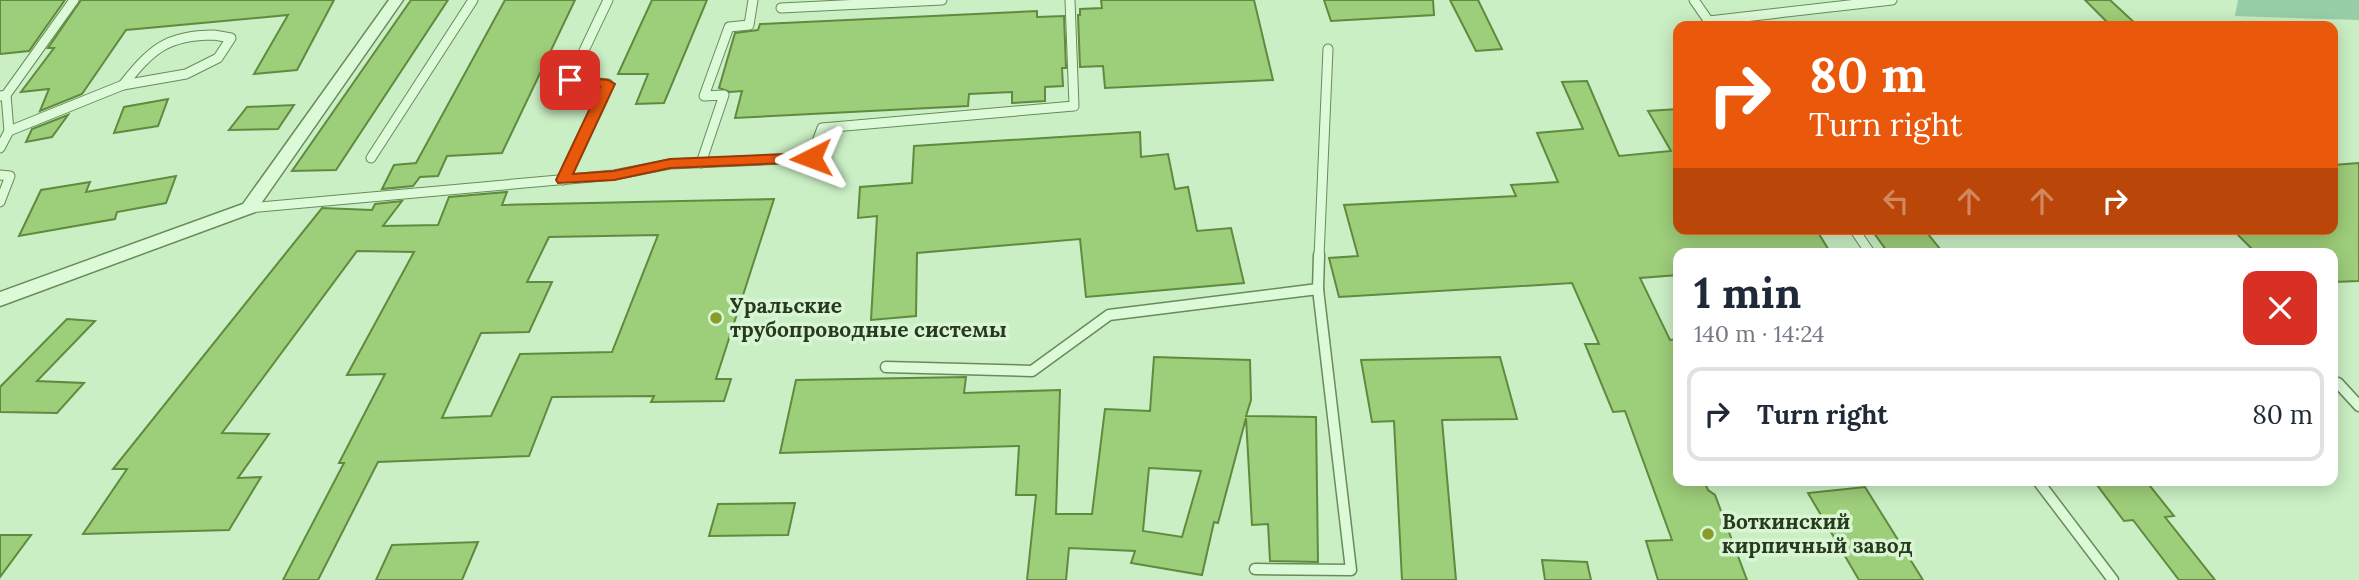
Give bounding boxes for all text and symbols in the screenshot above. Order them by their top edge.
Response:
text: 80 m [1809,43,1926,105]
icon: right [1694,49,1785,140]
pin [540,50,600,110]
icon: arrive [551,61,589,99]
text: Turn right [1809,104,1962,145]
position arrow [774,121,848,195]
icon: left [1877,182,1915,220]
icon: ahead [1950,182,1988,220]
icon: ahead [2023,182,2061,220]
icon: right [2096,182,2134,220]
text: 1 min [1694,266,1801,320]
button: close [2243,271,2317,345]
place label: Уральские трубопроводные системы [730,292,1007,343]
marker: Уральские трубопроводные системы [708,310,724,326]
text: 140 m · 14:24 [1694,319,1824,348]
icon: right [1698,395,1736,433]
text: Turn right [1757,398,1888,431]
text: 80 m [2252,398,2313,431]
place label: Воткинский кирпичный завод [1722,508,1913,559]
marker: Воткинский кирпичный завод [1700,526,1716,542]

